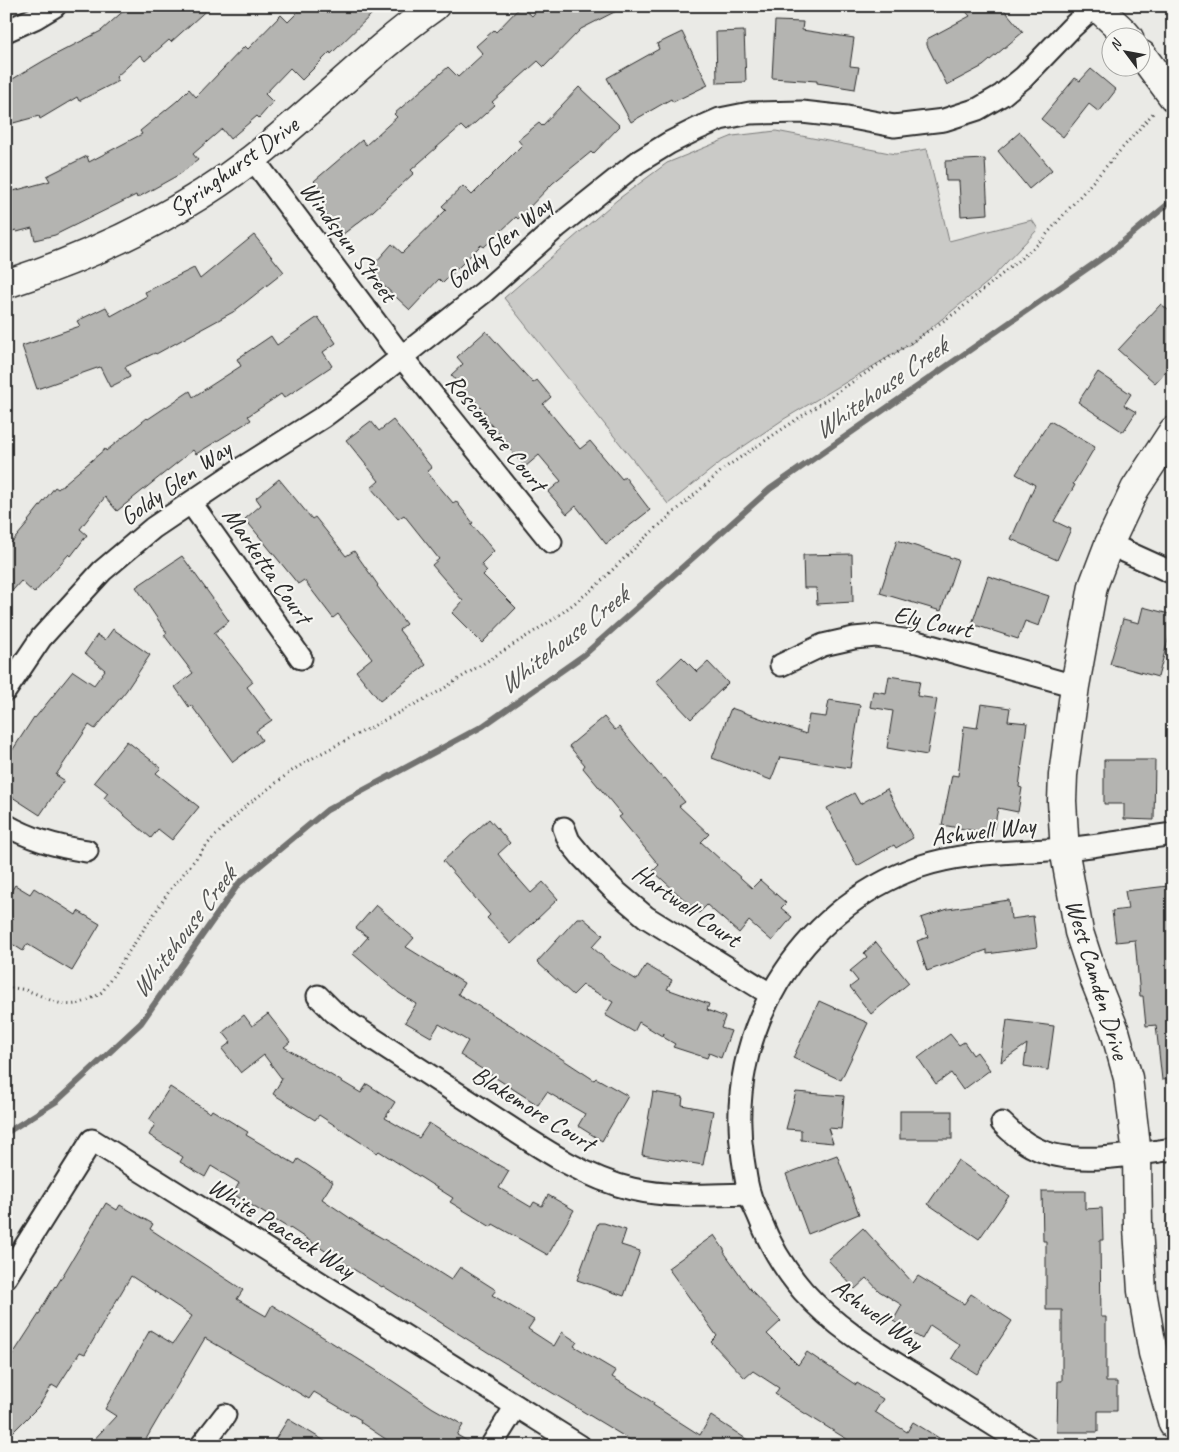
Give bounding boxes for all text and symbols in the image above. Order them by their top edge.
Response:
north arrow [1102,28,1152,78]
text: N [1106,35,1126,54]
street label: Springhurst Drive [162,108,306,225]
street label: Windspun Street [292,175,406,310]
street label: Goldy Glen Way [439,188,560,296]
water label: Whitehouse Creek [807,327,958,447]
street label: Roscomare Court [439,367,556,501]
street label: Goldy Glen Way [114,432,239,533]
street label: Marketta Court [215,501,321,633]
water label: Whitehouse Creek [492,576,639,701]
street label: Ely Court [891,598,978,646]
street label: Ashwell Way [929,808,1039,853]
water label: Whitehouse Creek [123,856,247,1004]
street label: Hartwell Court [626,857,749,956]
street label: West Camden Drive [1058,896,1137,1065]
street label: Blakemore Court [466,1058,604,1161]
street label: White Peacock Way [202,1170,363,1287]
street label: Ashwell Way [826,1271,931,1360]

